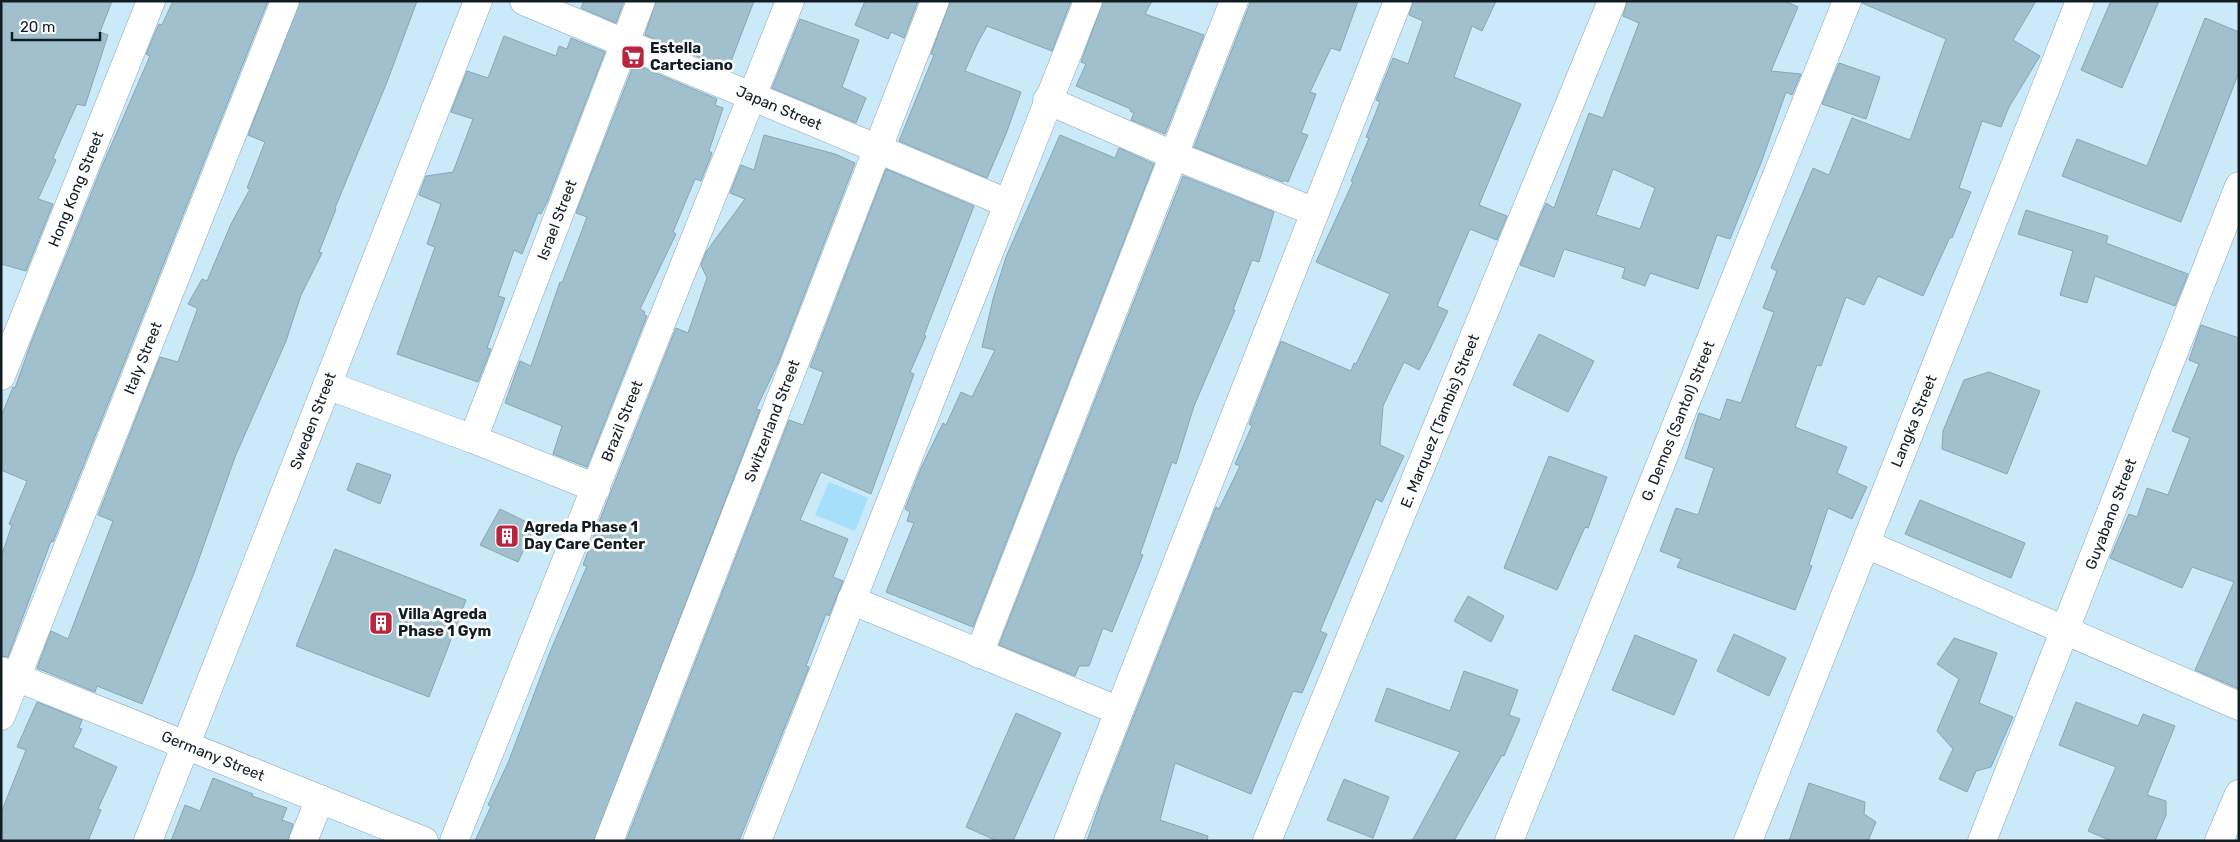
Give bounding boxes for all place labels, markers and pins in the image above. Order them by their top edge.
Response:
place label: Estella Carteciano [650,39,733,74]
supermarket icon: Estella Carteciano [620,44,646,70]
place label: Agreda Phase 1 Day Care Center [524,518,645,553]
building icon: Agreda Phase 1 Day Care Center [494,523,520,549]
place label: Villa Agreda Phase 1 Gym [398,605,491,640]
building icon: Villa Agreda Phase 1 Gym [368,610,394,636]

